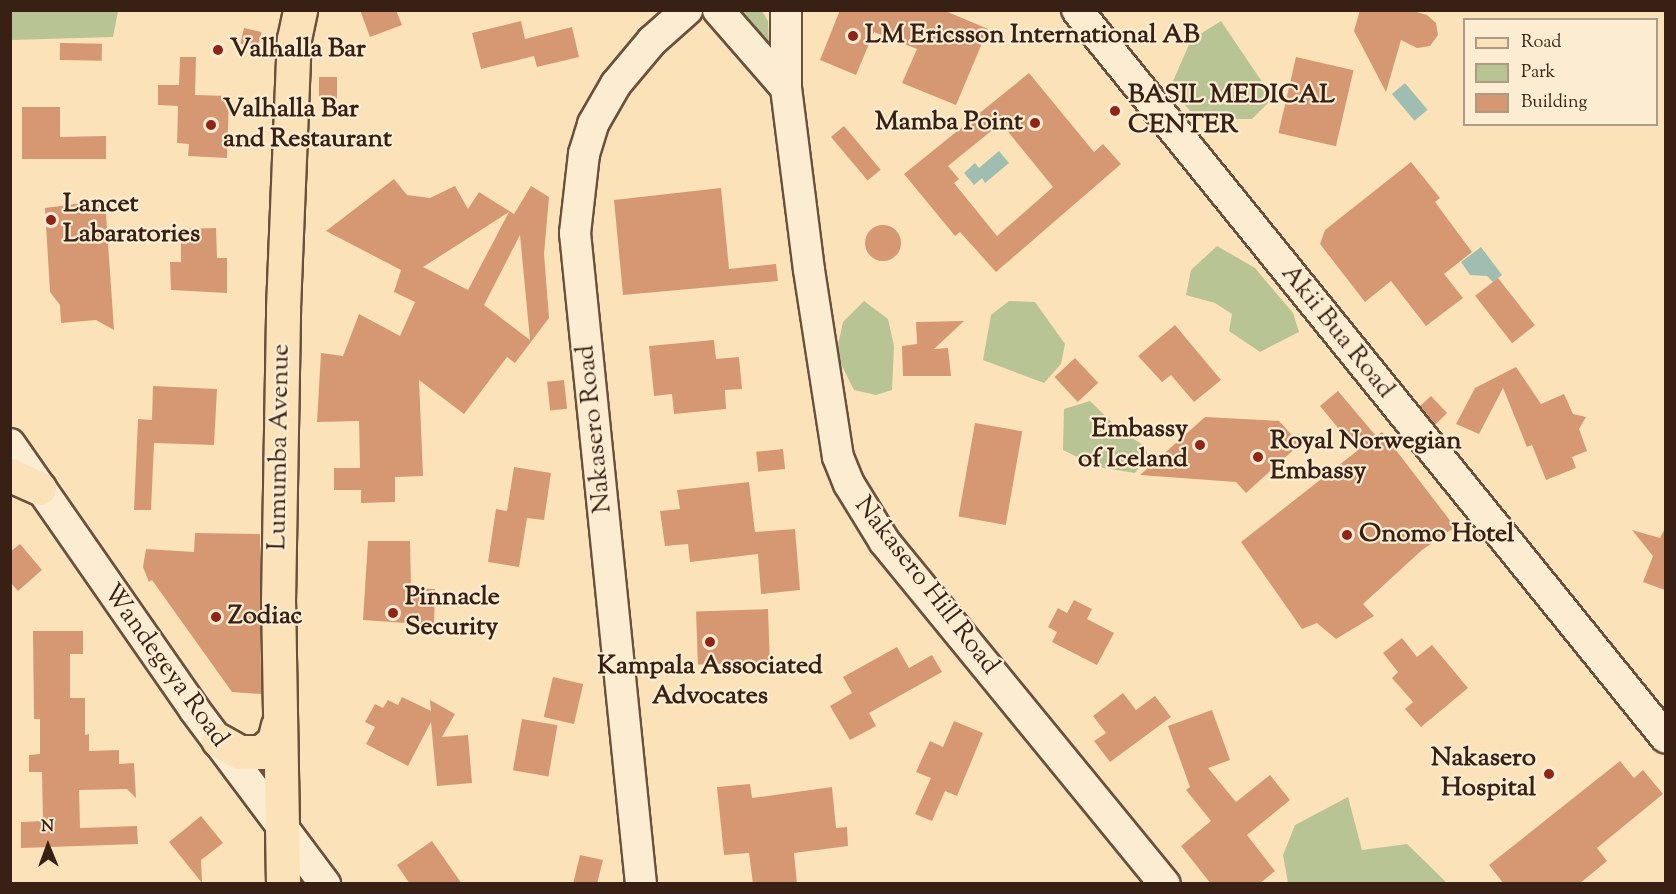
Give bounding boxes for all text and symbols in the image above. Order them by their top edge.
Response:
legend [1463,18,1658,126]
place label: LM Ericsson International AB [865,20,1200,52]
marker: LM Ericsson International AB [846,29,860,43]
text: Road [1521,30,1561,56]
place label: Valhalla Bar [230,34,366,66]
marker: Valhalla Bar [211,43,225,57]
text: Park [1521,60,1555,86]
place label: BASIL MEDICAL CENTER [1128,80,1335,142]
text: Building [1521,90,1587,116]
place label: Valhalla Bar and Restaurant [223,94,392,156]
marker: BASIL MEDICAL CENTER [1106,102,1124,120]
place label: Mamba Point [875,107,1023,139]
marker: Mamba Point [1028,116,1042,130]
marker: Valhalla Bar and Restaurant [204,118,218,132]
place label: Lancet Labaratories [63,189,200,250]
marker: Lancet Labaratories [44,213,58,227]
street label: Akii Bua Road [1274,259,1400,405]
street label: Lumumba Avenue [263,343,297,551]
street label: Nakasero Road [571,343,619,515]
place label: Embassy of Iceland [1078,414,1188,476]
place label: Royal Norwegian Embassy [1270,426,1462,488]
marker: Embassy of Iceland [1193,438,1207,452]
marker: Royal Norwegian Embassy [1251,450,1265,464]
street label: Nakasero Hill Road [847,491,1005,681]
place label: Onomo Hotel [1359,519,1514,551]
marker: Onomo Hotel [1340,528,1354,542]
street label: Wandegeya Road [95,578,235,754]
place label: Pinnacle Security [405,582,500,644]
place label: Zodiac [228,601,302,633]
marker: Pinnacle Security [386,606,400,620]
marker: Zodiac [209,610,223,624]
marker: Kampala Associated Advocates [703,635,717,649]
place label: Kampala Associated Advocates [597,651,823,712]
place label: Nakasero Hospital [1431,743,1536,804]
marker: Nakasero Hospital [1540,765,1558,783]
north arrow [18,816,78,876]
text: N [41,816,54,839]

